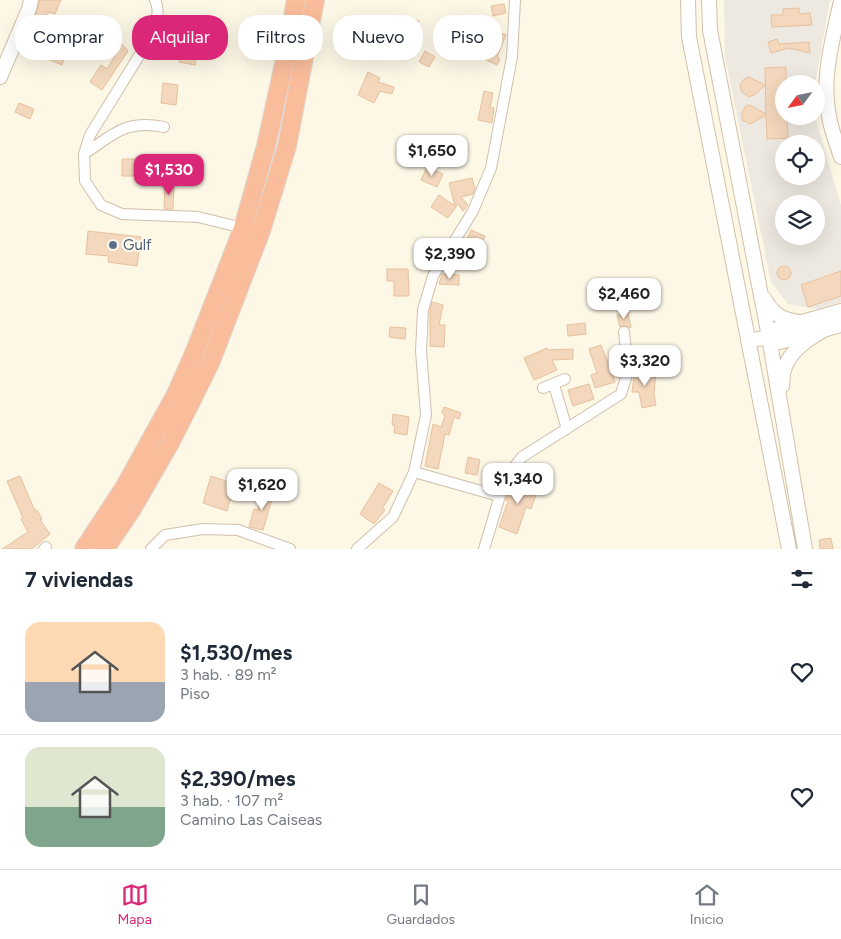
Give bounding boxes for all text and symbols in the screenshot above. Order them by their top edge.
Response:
chip: Comprar [15,15,122,60]
chip: Alquilar [132,15,228,60]
chip: Filtros [238,15,323,60]
chip: Nuevo [333,15,423,60]
chip: Piso [433,15,502,60]
north arrow [775,75,825,125]
map controls [775,75,825,245]
pin: $1,650 [391,134,473,177]
button: locate [775,135,825,185]
text: $1,650 [408,141,456,160]
pin: $1,530 [128,154,210,196]
text: $1,530 [145,160,193,179]
button: layers [775,195,825,245]
place label: Gulf [123,236,152,254]
pin: $2,390 [409,238,491,280]
marker: Gulf [107,239,119,251]
text: $2,390 [425,244,475,263]
pin: $2,460 [583,278,665,320]
text: $2,460 [598,284,650,303]
pin: $3,320 [604,344,686,387]
text: $3,320 [620,351,670,370]
pin: $1,340 [477,462,559,505]
pin: $1,620 [221,468,303,511]
text: $1,340 [493,469,543,488]
text: $1,620 [238,475,286,494]
icon: filters [788,565,816,593]
text: 7 viviendas [25,567,133,592]
text: $1,530/mes [180,640,292,665]
icon: home [65,642,125,702]
icon: heart [788,658,816,686]
text: 3 hab. · 89 m² [180,665,277,684]
text: Piso [180,684,210,703]
text: $2,390/mes [180,766,295,791]
icon: home [65,767,125,827]
icon: heart [788,783,816,811]
text: 3 hab. · 107 m² [180,791,283,810]
text: Camino Las Caiseas [180,810,322,829]
tab: Mapa [117,881,152,928]
tab: Guardados [387,881,455,928]
tab: Inicio [690,881,724,928]

